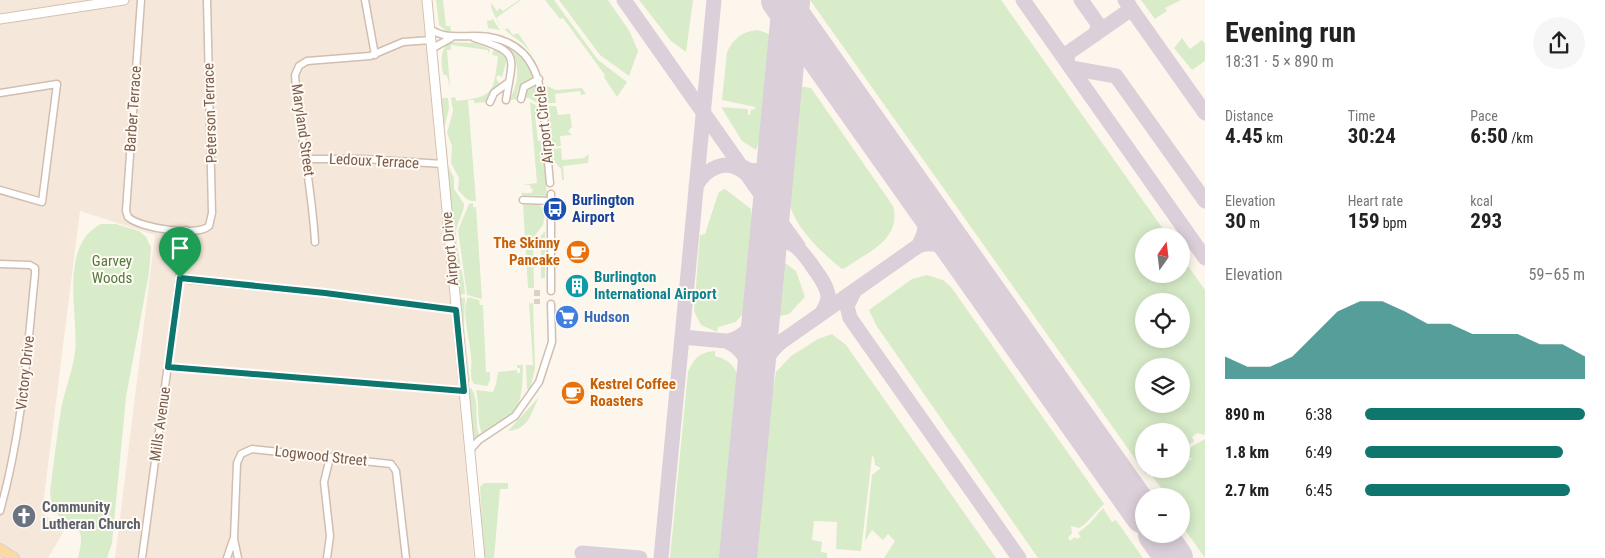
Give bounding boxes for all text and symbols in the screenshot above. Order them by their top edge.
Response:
text: Evening run [1225,16,1356,49]
button: share [1533,17,1585,69]
text: 18:31 · 5 × 890 m [1225,52,1334,71]
street label: Peterson Terrace [199,63,221,163]
street label: Barber Terrace [121,65,145,153]
street label: Maryland Street [288,82,318,178]
street label: Airport Circle [531,85,557,165]
text: Distance [1225,108,1273,124]
text: Time [1348,108,1375,124]
text: Pace [1470,108,1498,124]
text: 4.45 [1225,124,1263,148]
text: 30:24 [1348,124,1396,148]
text: 6:50 [1470,124,1508,148]
text: km [1263,130,1283,146]
text: /km [1508,130,1533,146]
street label: Ledoux Terrace [328,150,420,172]
place label: Burlington Airport [572,191,634,226]
text: Elevation [1225,193,1275,209]
text: Heart rate [1348,193,1403,209]
text: kcal [1470,193,1493,209]
bus stop icon: Burlington Airport [542,196,568,222]
text: 30 [1225,209,1246,233]
text: 159 [1348,209,1380,233]
text: 293 [1470,209,1502,233]
street label: Airport Drive [438,211,462,287]
text: m [1246,215,1260,231]
text: bpm [1380,215,1407,231]
pin [159,227,201,278]
north arrow [1135,228,1190,282]
map controls [1135,228,1190,543]
icon: arrive [166,234,194,262]
place label: The Skinny Pancake [493,234,560,269]
cafe icon: The Skinny Pancake [565,239,591,265]
park label: Garvey Woods [92,252,132,287]
text: Elevation [1225,265,1283,284]
text: 59–65 m [1529,265,1585,284]
place label: Burlington International Airport [594,268,717,303]
building icon: Burlington International Airport [564,273,590,299]
button: locate [1135,293,1190,348]
supermarket icon: Hudson [554,304,580,330]
place label: Hudson [584,308,630,326]
street label: Victory Drive [12,335,38,411]
button: layers [1135,358,1190,413]
place label: Kestrel Coffee Roasters [590,375,676,410]
cafe icon: Kestrel Coffee Roasters [560,380,586,406]
street label: Mills Avenue [146,386,174,462]
text: 890 m [1225,405,1265,424]
text: 6:38 [1305,405,1332,424]
button: + [1135,423,1190,478]
street label: Logwood Street [274,442,368,470]
text: 1.8 km [1225,443,1269,462]
text: 6:49 [1305,443,1332,462]
text: 2.7 km [1225,481,1269,500]
text: 6:45 [1305,481,1332,500]
button: − [1135,488,1190,543]
place label: Community Lutheran Church [42,498,141,533]
church icon: Community Lutheran Church [11,503,37,529]

